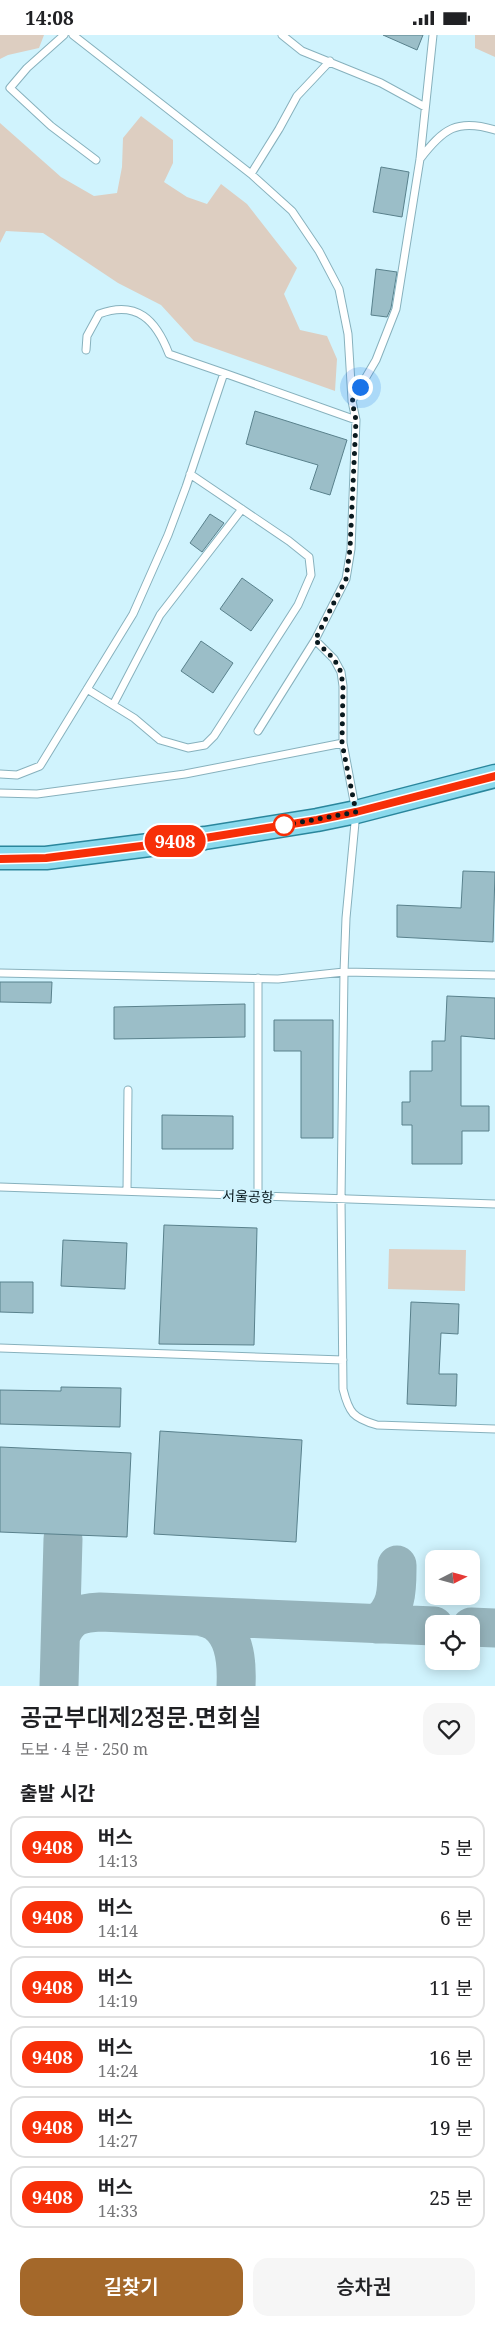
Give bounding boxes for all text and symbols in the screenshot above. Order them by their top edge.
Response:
text: 14:08 [25,5,74,31]
your location [348,375,373,400]
unlabelled marker [273,814,295,836]
line badge: 9408 [140,825,210,857]
text: 9408 [155,829,195,853]
street label: 서울공항 [222,1186,274,1206]
north arrow [425,1550,480,1605]
map controls [425,1550,480,1670]
button: locate [425,1615,480,1670]
text: 공군부대제2정문.면회실 [20,1700,261,1733]
button: heart [423,1703,475,1755]
text: 도보 · 4 분 · 250 m [20,1738,148,1760]
text: 출발 시간 [20,1780,95,1806]
text: 버스 [98,1824,133,1850]
text: 9408 [32,1835,73,1859]
text: 5 분 [440,1835,473,1861]
text: 14:13 [98,1850,138,1872]
text: 버스 [98,1894,133,1920]
text: 9408 [32,1905,73,1929]
text: 6 분 [440,1905,473,1931]
text: 14:14 [98,1920,138,1942]
text: 버스 [98,1964,133,1990]
text: 9408 [32,1975,73,1999]
text: 11 분 [429,1975,473,2001]
text: 14:19 [98,1990,138,2012]
text: 버스 [98,2034,133,2060]
text: 9408 [32,2045,73,2069]
text: 16 분 [429,2045,473,2071]
text: 14:24 [98,2060,138,2082]
text: 버스 [98,2104,133,2130]
text: 9408 [32,2115,73,2139]
text: 19 분 [429,2115,473,2141]
text: 14:27 [98,2130,138,2152]
text: 버스 [98,2174,133,2200]
text: 9408 [32,2185,73,2209]
text: 25 분 [429,2185,473,2211]
text: 14:33 [98,2200,138,2222]
button: 길찾기 [20,2258,243,2316]
button: 승차권 [253,2258,475,2316]

